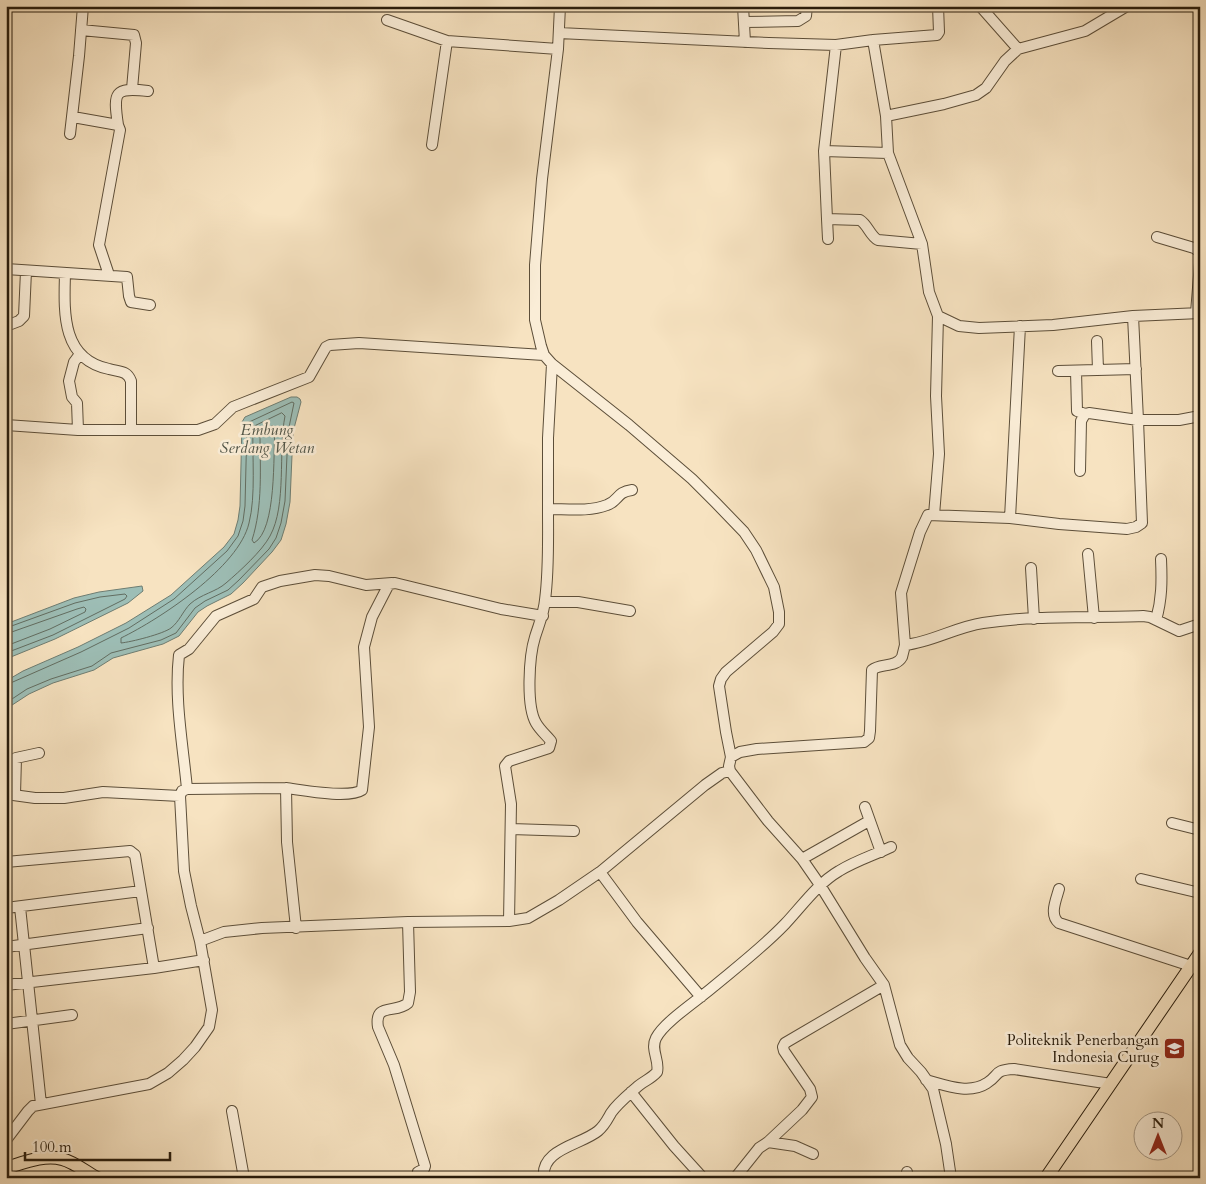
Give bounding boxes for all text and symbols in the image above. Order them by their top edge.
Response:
water label: Embung Serdang Wetan [220,419,314,459]
place label: Politeknik Penerbangan Indonesia Curug [1007,1030,1160,1067]
school or university icon: Politeknik Penerbangan Indonesia Curug [1163,1037,1187,1061]
north arrow [1134,1112,1184,1162]
text: N [1152,1114,1164,1133]
scale bar [25,1129,170,1161]
text: 100 m [32,1137,72,1157]

